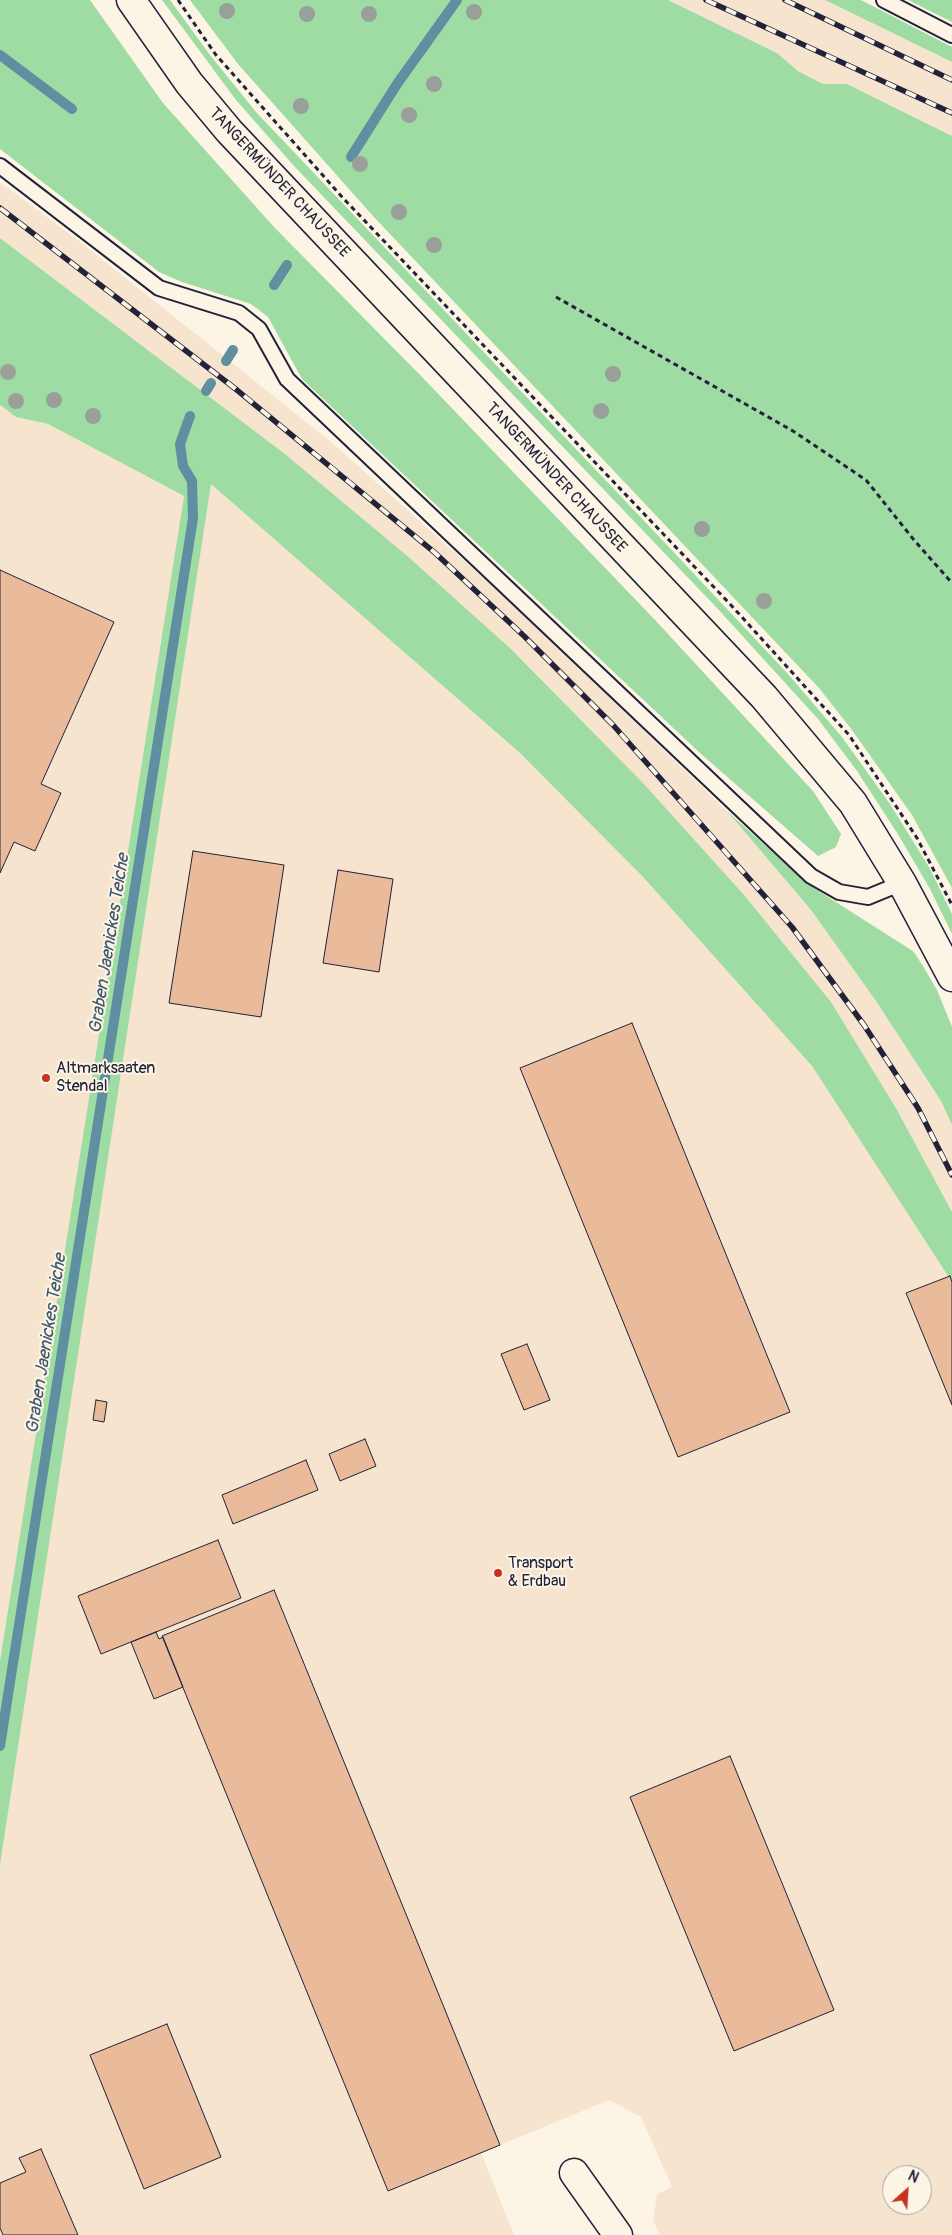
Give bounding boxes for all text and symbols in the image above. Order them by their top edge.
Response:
street label: TANGERMÜNDER CHAUSSEE [204,104,354,262]
street label: TANGERMÜNDER CHAUSSEE [481,399,631,557]
water label: Graben Jaenickes Teiche [85,852,135,1036]
place label: Altmarksaaten Stendal [56,1059,155,1097]
marker: Altmarksaaten Stendal [40,1072,52,1084]
water label: Graben Jaenickes Teiche [22,1252,72,1436]
place label: Transport & Erdbau [508,1554,573,1592]
marker: Transport & Erdbau [492,1567,504,1579]
north arrow [882,2165,932,2215]
text: N [905,2167,921,2187]

